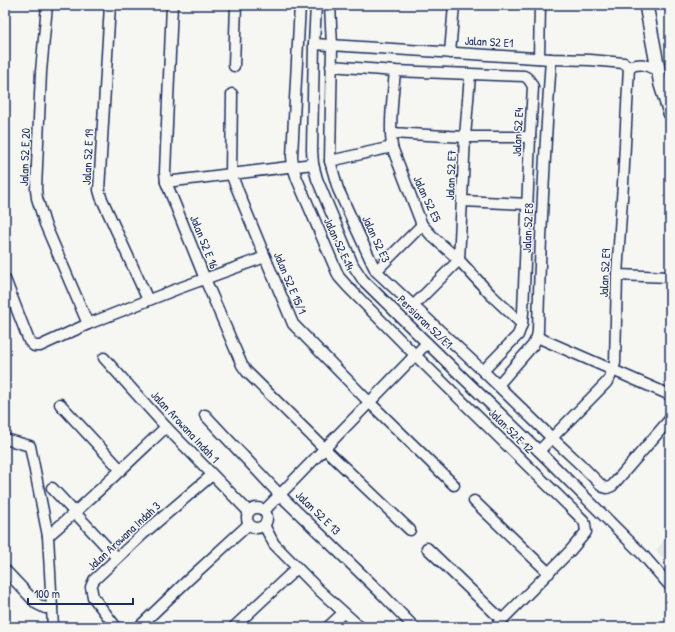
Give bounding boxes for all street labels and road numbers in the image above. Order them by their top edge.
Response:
street label: Jalan S2 E1 [464,32,514,51]
street label: Jalan S2 E4 [508,107,527,157]
street label: Jalan S2 E 20 [15,128,34,186]
street label: Jalan S2 E 19 [78,128,97,185]
street label: Jalan S2 E7 [441,149,460,200]
street label: Jalan S2 E5 [409,173,446,225]
street label: Jalan S2 E8 [518,203,537,253]
street label: Jalan S2 E 16 [186,213,223,271]
street label: Jalan S2 E3 [358,213,395,265]
street label: Jalan S2 E 14 [320,215,359,273]
street label: Jalan S2 E9 [595,248,614,298]
street label: Jalan S2 E 15/1 [270,249,311,317]
street label: Persiaran S2/E1 [394,291,457,352]
street label: Jalan Arowana Indah 1 [147,387,223,467]
street label: Jalan S2 E 12 [485,404,538,457]
street label: Jalan S2 E 13 [292,487,345,539]
street label: Jalan Arowana Indah 3 [83,497,164,574]

